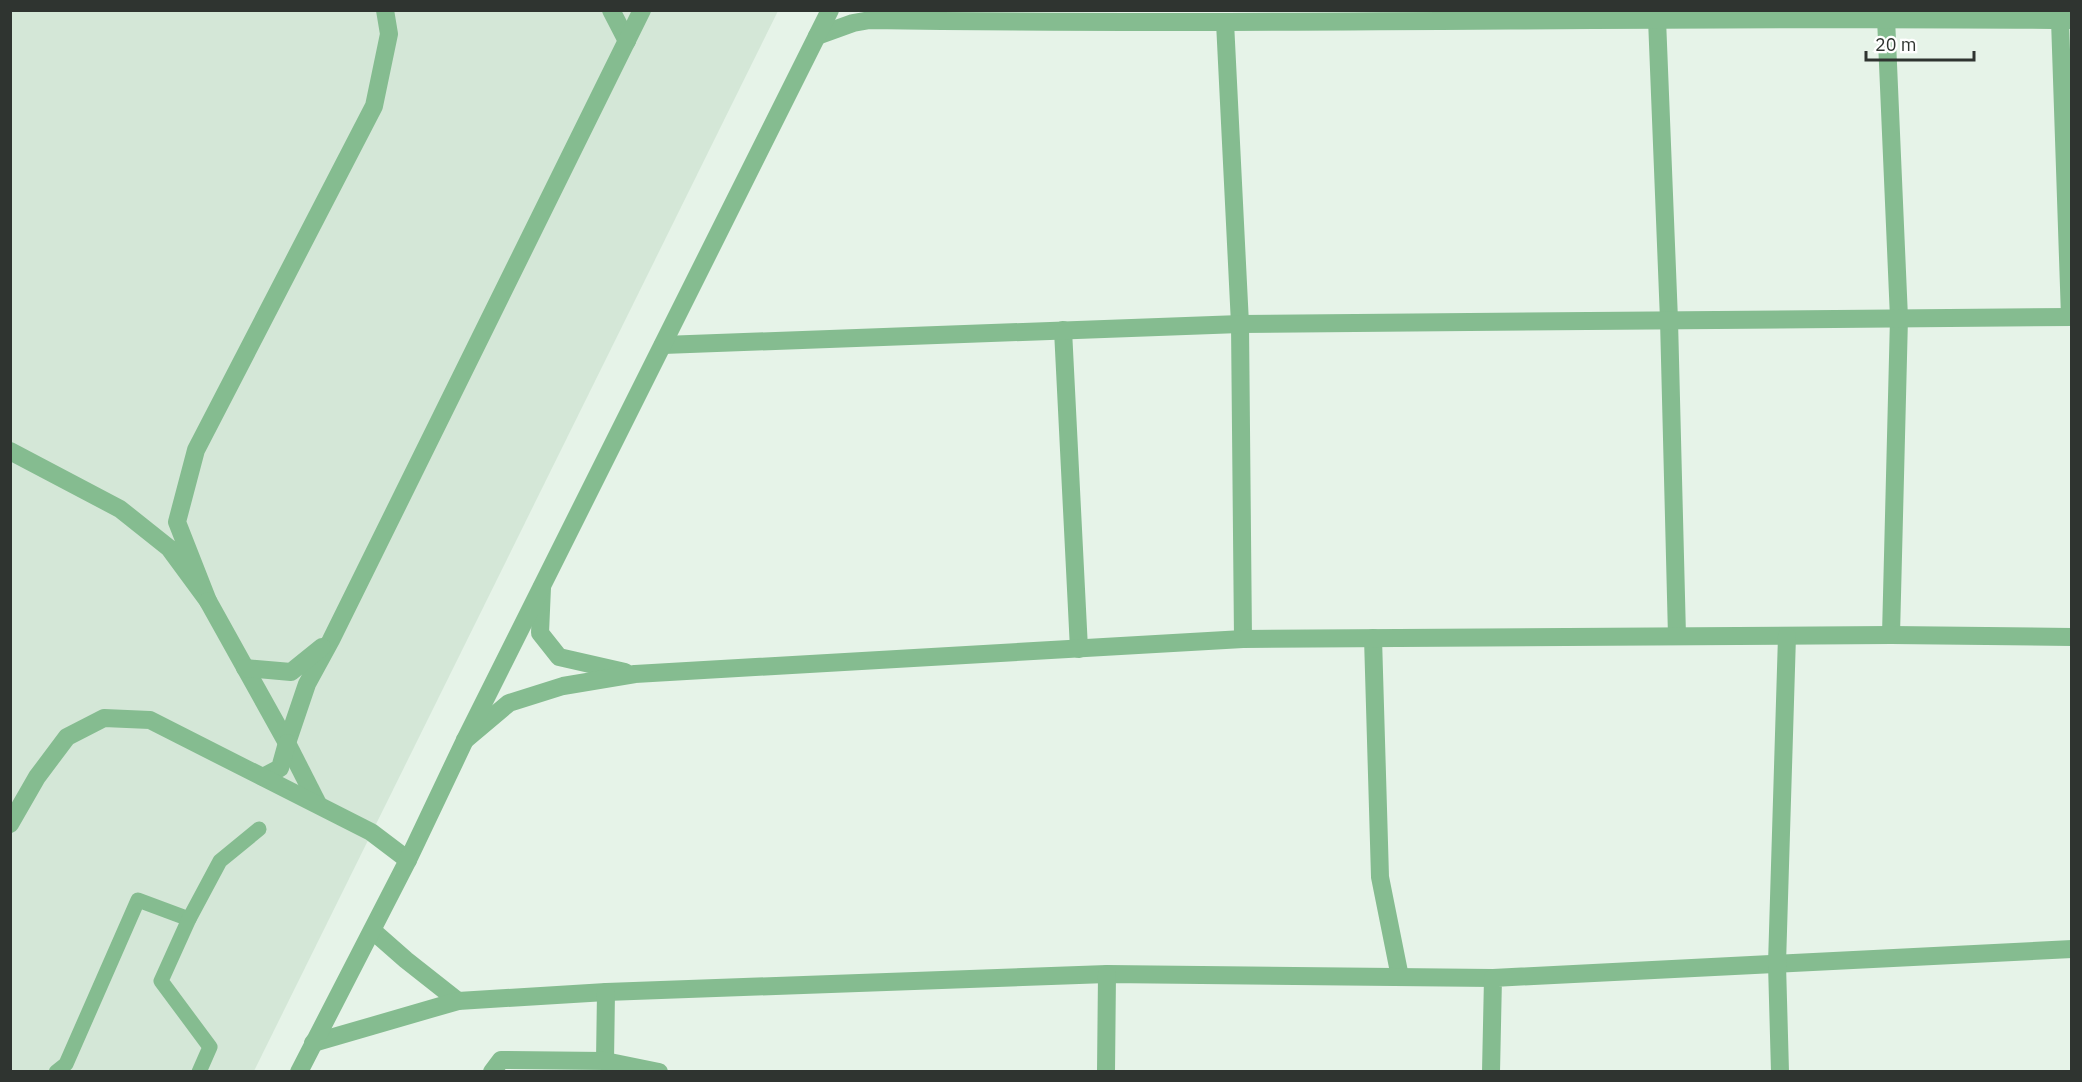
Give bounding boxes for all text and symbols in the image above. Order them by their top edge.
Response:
scale bar [1866,24,1974,62]
text: 20 m [1875,33,1917,56]

